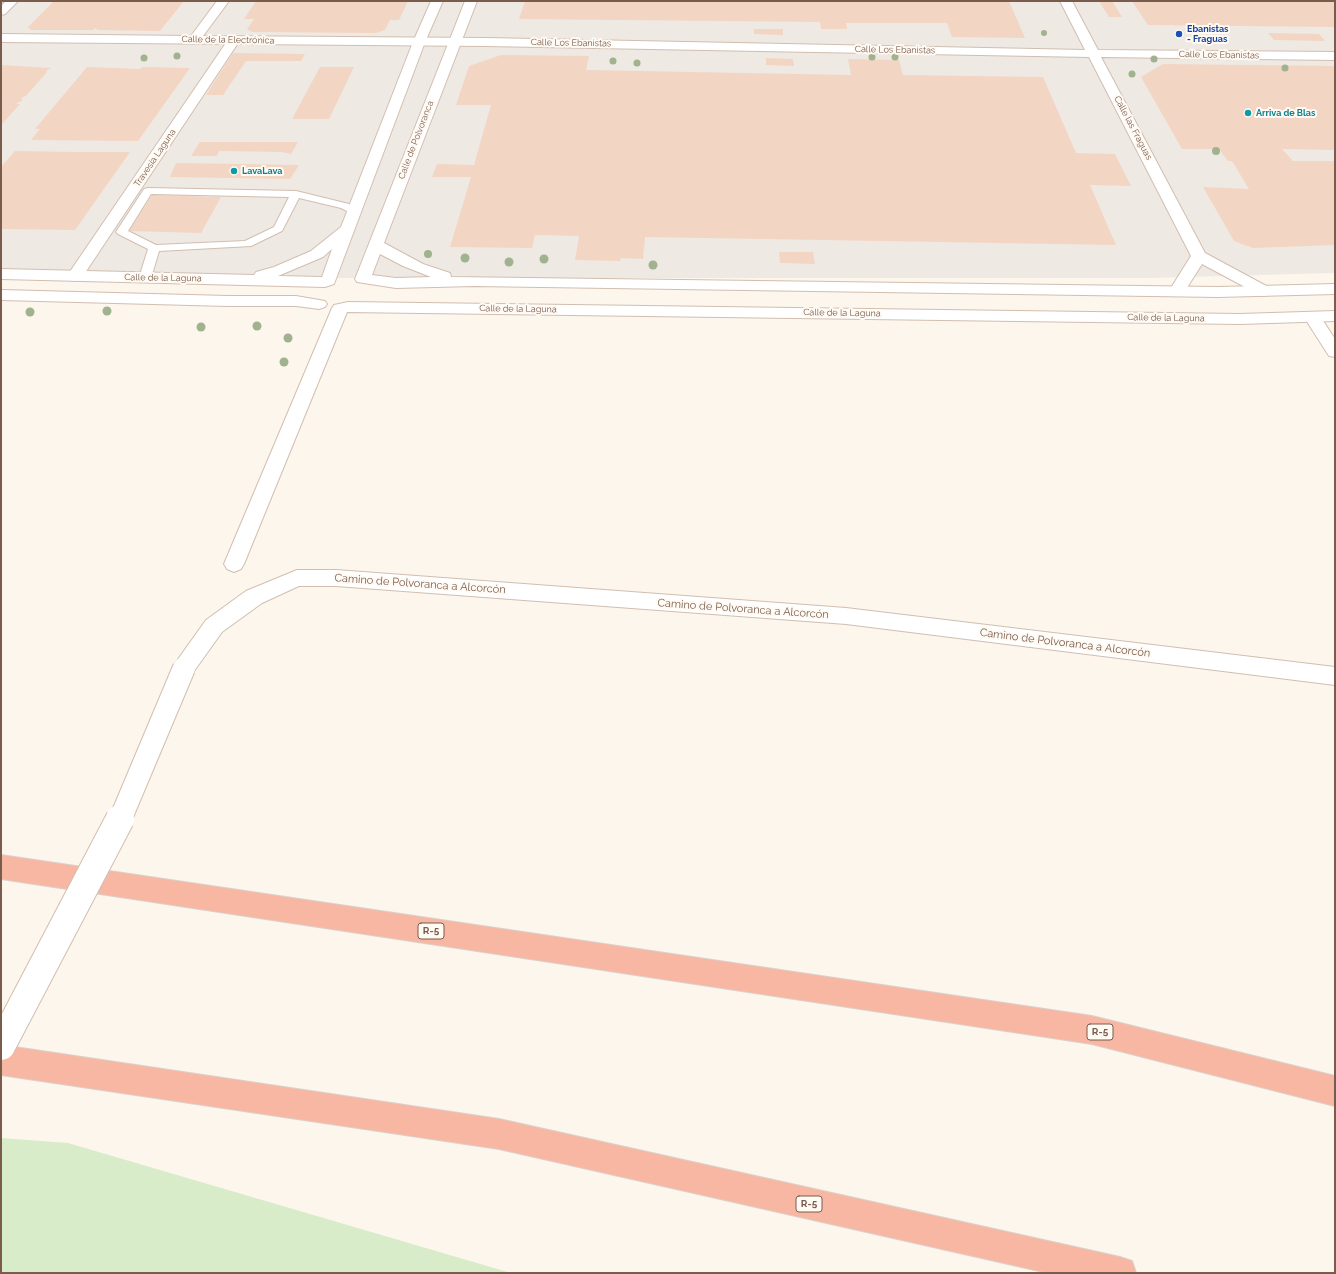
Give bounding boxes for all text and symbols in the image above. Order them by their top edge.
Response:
place label: Ebanistas - Fraguas [1187,24,1229,45]
marker: Ebanistas - Fraguas [1174,29,1184,39]
street label: Calle de la Electrónica [181,34,275,46]
street label: Calle Los Ebanistas [531,37,611,49]
street label: Calle Los Ebanistas [855,44,935,56]
street label: Calle Los Ebanistas [1179,49,1259,61]
street label: Calle las Fraguas [1112,94,1154,162]
street label: Calle de Polvoranca [396,99,436,181]
marker: Arriva de Blas [1243,108,1253,118]
place label: Arriva de Blas [1256,108,1315,118]
street label: Travesía Laguna [132,127,178,189]
marker: LavaLava [229,166,239,176]
place label: LavaLava [242,166,282,176]
street label: Calle de la Laguna [124,272,202,284]
street label: Calle de la Laguna [479,303,557,315]
street label: Calle de la Laguna [803,307,881,319]
street label: Calle de la Laguna [1127,312,1205,324]
street label: Camino de Polvoranca a Alcorcón [334,571,506,597]
street label: Camino de Polvoranca a Alcorcón [657,596,829,622]
street label: Camino de Polvoranca a Alcorcón [979,626,1151,660]
road number: R-5 [418,923,444,939]
road number: R-5 [1087,1024,1113,1040]
road number: R-5 [796,1196,822,1212]

